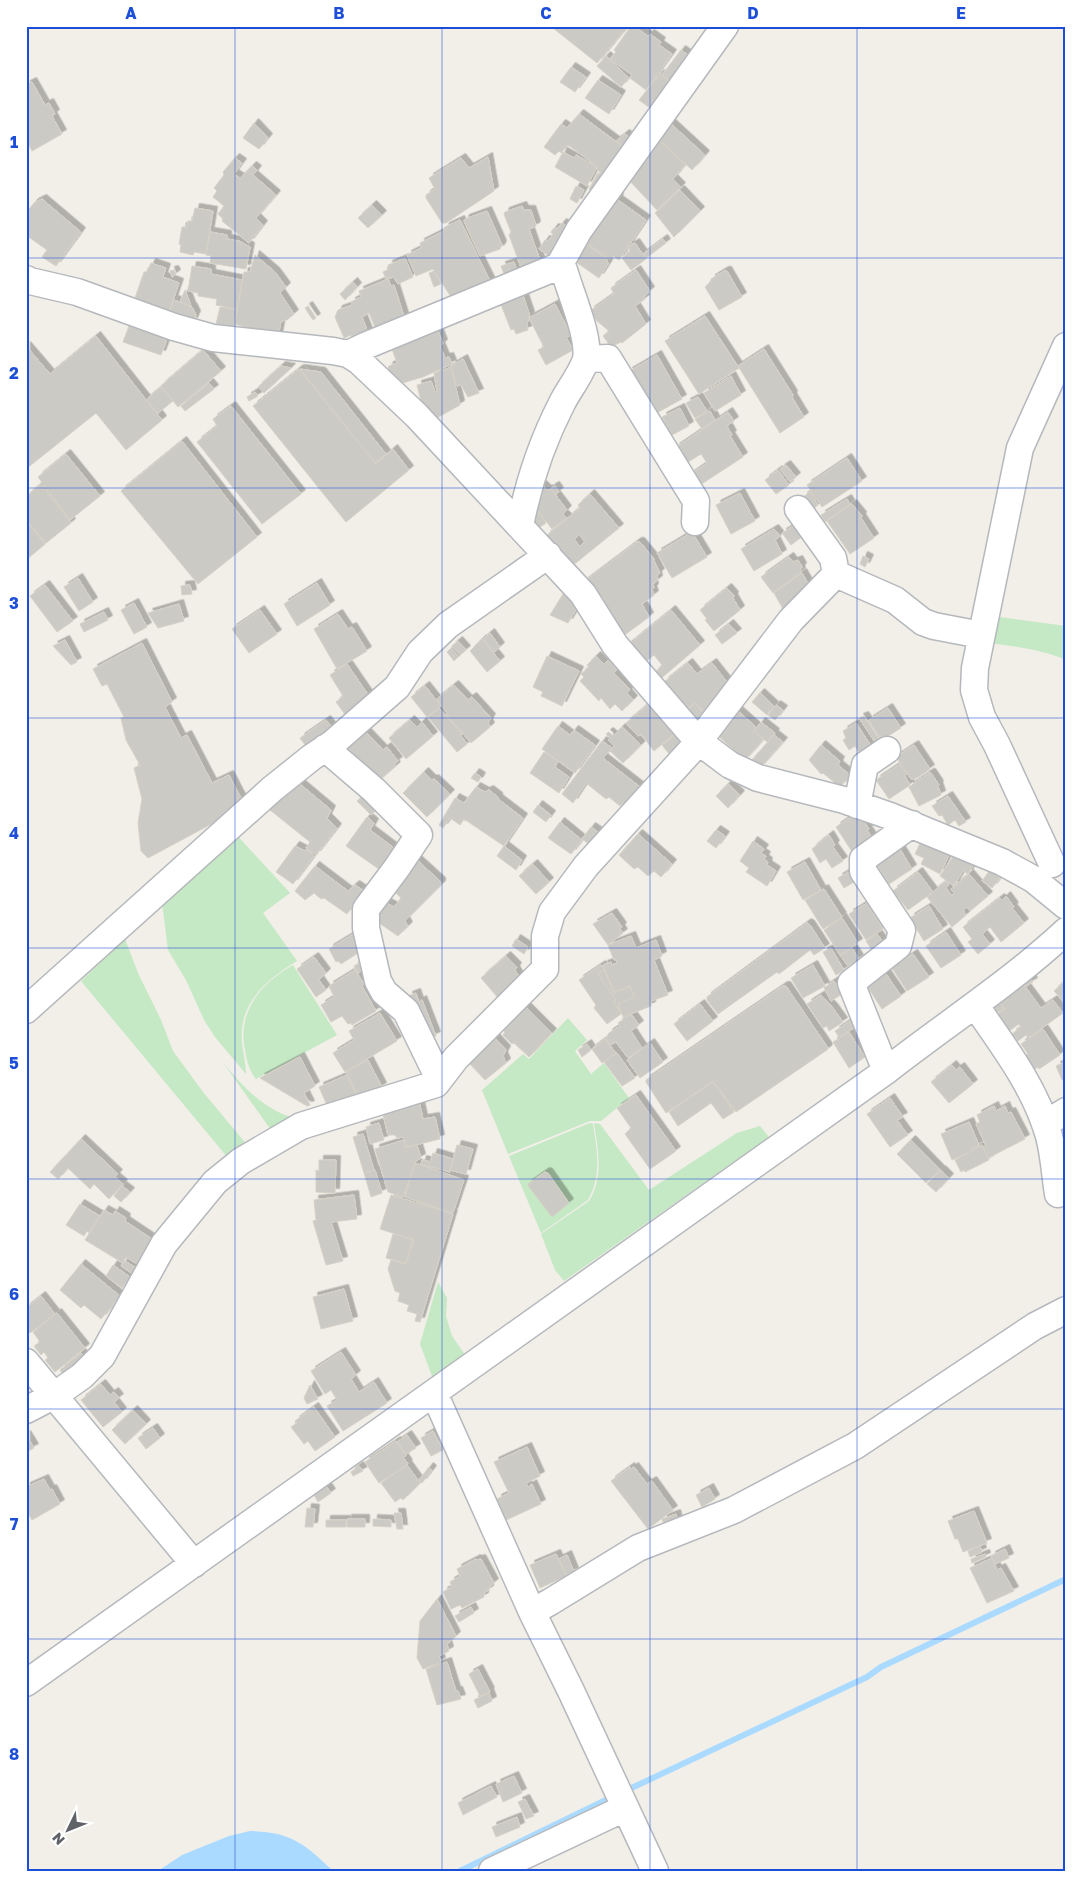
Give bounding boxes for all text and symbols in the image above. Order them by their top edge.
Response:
text: A [125,3,137,23]
text: B [333,3,345,23]
text: C [540,3,552,23]
text: D [747,3,759,23]
text: E [956,3,966,23]
text: 1 [10,132,18,152]
text: 2 [9,363,19,383]
text: 3 [9,593,19,613]
text: 4 [9,823,19,843]
text: 5 [9,1053,19,1073]
text: 6 [9,1284,19,1304]
text: 7 [10,1514,19,1534]
text: 8 [9,1744,19,1764]
north arrow [42,1804,92,1854]
text: N [48,1830,68,1849]

